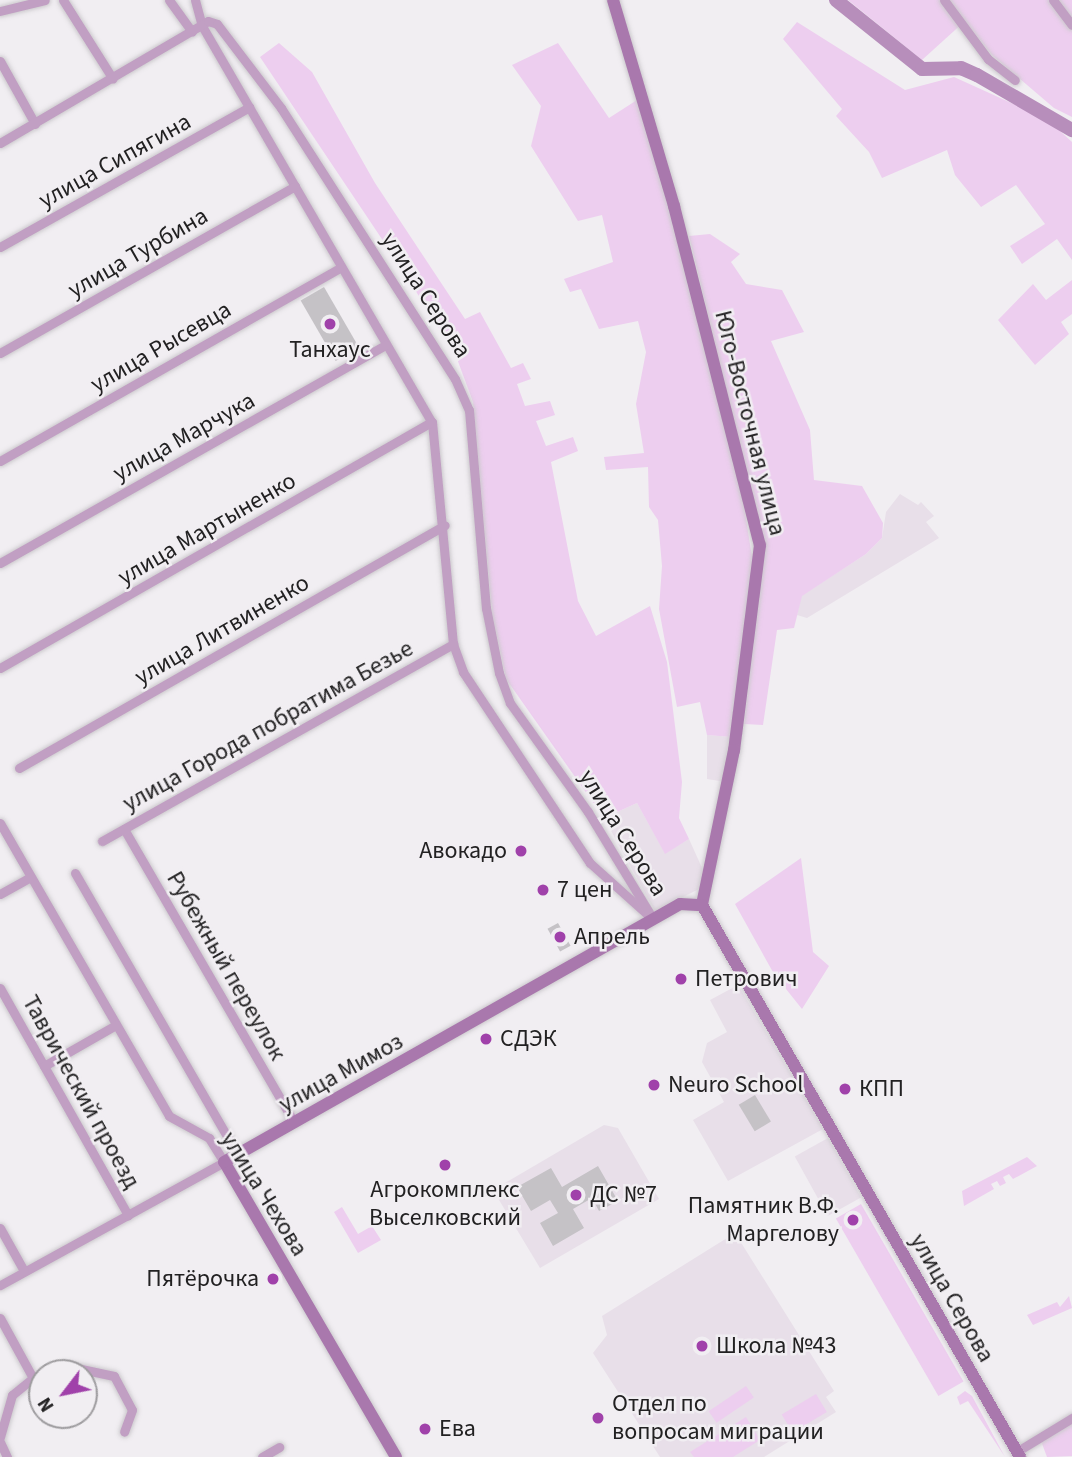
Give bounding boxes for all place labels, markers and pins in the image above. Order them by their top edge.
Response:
marker: Танхаус [322,316,338,332]
place label: Танхаус [289,336,371,364]
place label: Авокадо [419,837,507,865]
marker: Авокадо [513,843,529,859]
place label: 7 цен [557,876,613,904]
marker: 7 цен [535,882,551,898]
place label: Апрель [574,923,650,951]
marker: Апрель [552,929,568,945]
place label: Петрович [695,965,798,993]
marker: Петрович [673,971,689,987]
place label: СДЭК [500,1025,557,1053]
marker: СДЭК [478,1031,494,1047]
place label: Neuro School [668,1071,803,1099]
place label: КПП [859,1075,904,1103]
marker: Neuro School [646,1077,662,1093]
marker: КПП [837,1081,853,1097]
marker: Агрокомплекс Выселковский [437,1157,453,1173]
place label: Агрокомплекс Выселковский [369,1176,521,1232]
place label: ДС №7 [590,1181,657,1209]
marker: ДС №7 [568,1187,584,1203]
place label: Памятник В.Ф. Маргелову [688,1192,839,1248]
marker: Памятник В.Ф. Маргелову [845,1212,861,1228]
place label: Пятёрочка [146,1265,259,1293]
marker: Пятёрочка [265,1271,281,1287]
place label: Школа №43 [716,1332,836,1360]
marker: Школа №43 [694,1338,710,1354]
place label: Отдел по вопросам миграции [612,1390,824,1446]
marker: Отдел по вопросам миграции [590,1410,606,1426]
place label: Ева [439,1415,476,1443]
marker: Ева [417,1421,433,1437]

